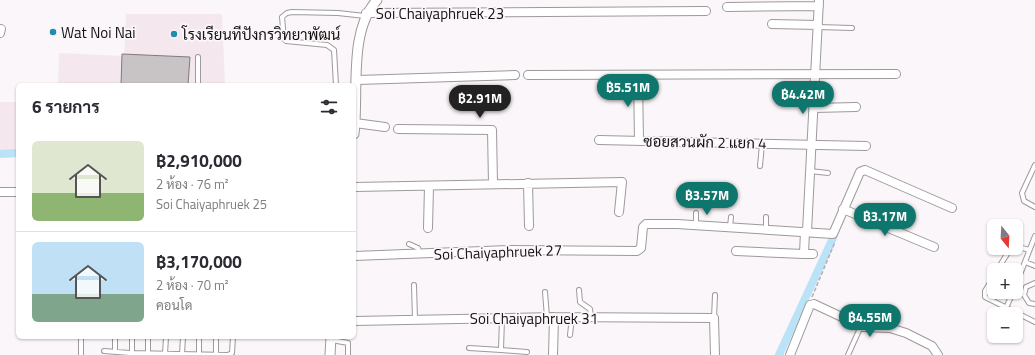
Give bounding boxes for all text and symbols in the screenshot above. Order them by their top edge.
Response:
street label: Soi Chaiyaphruek 23 [376,2,504,25]
place label: Wat Noi Nai [61,21,136,44]
place label: โรงเรียนทีปังกรวิทยาพัฒน์ [181,23,340,46]
marker: Wat Noi Nai [48,27,58,37]
marker: โรงเรียนทีปังกรวิทยาพัฒน์ [169,29,179,39]
pin: ฿5.51M [595,74,661,108]
text: ฿5.51M [606,77,650,97]
pin: ฿4.42M [770,81,836,115]
text: ฿4.42M [781,84,825,104]
pin: ฿2.91M [447,85,513,119]
text: ฿2.91M [458,88,502,108]
text: 6 รายการ [32,94,100,120]
icon: filters [318,96,340,118]
street label: ซอยสวนผัก 2 แยก 4 [643,129,767,155]
text: ฿2,910,000 [156,148,242,174]
icon: home [64,157,112,205]
text: 2 ห้อง · 76 m² [156,174,228,194]
pin: ฿3.57M [674,182,740,216]
text: ฿3.57M [685,185,729,205]
text: Soi Chaiyaphruek 25 [156,194,267,214]
pin: ฿3.17M [852,203,918,237]
text: ฿3.17M [863,206,907,226]
north arrow [987,219,1023,255]
map controls [987,219,1023,343]
street label: Soi Chaiyaphruek 27 [434,238,562,266]
text: ฿3,170,000 [156,249,242,275]
icon: home [64,258,112,306]
button: + [987,263,1023,299]
text: 2 ห้อง · 70 m² [156,275,228,295]
text: คอนโด [156,295,192,315]
pin: ฿4.55M [837,304,903,338]
street label: Soi Chaiyaphruek 31 [470,307,598,330]
text: ฿4.55M [848,307,892,327]
button: − [987,307,1023,343]

